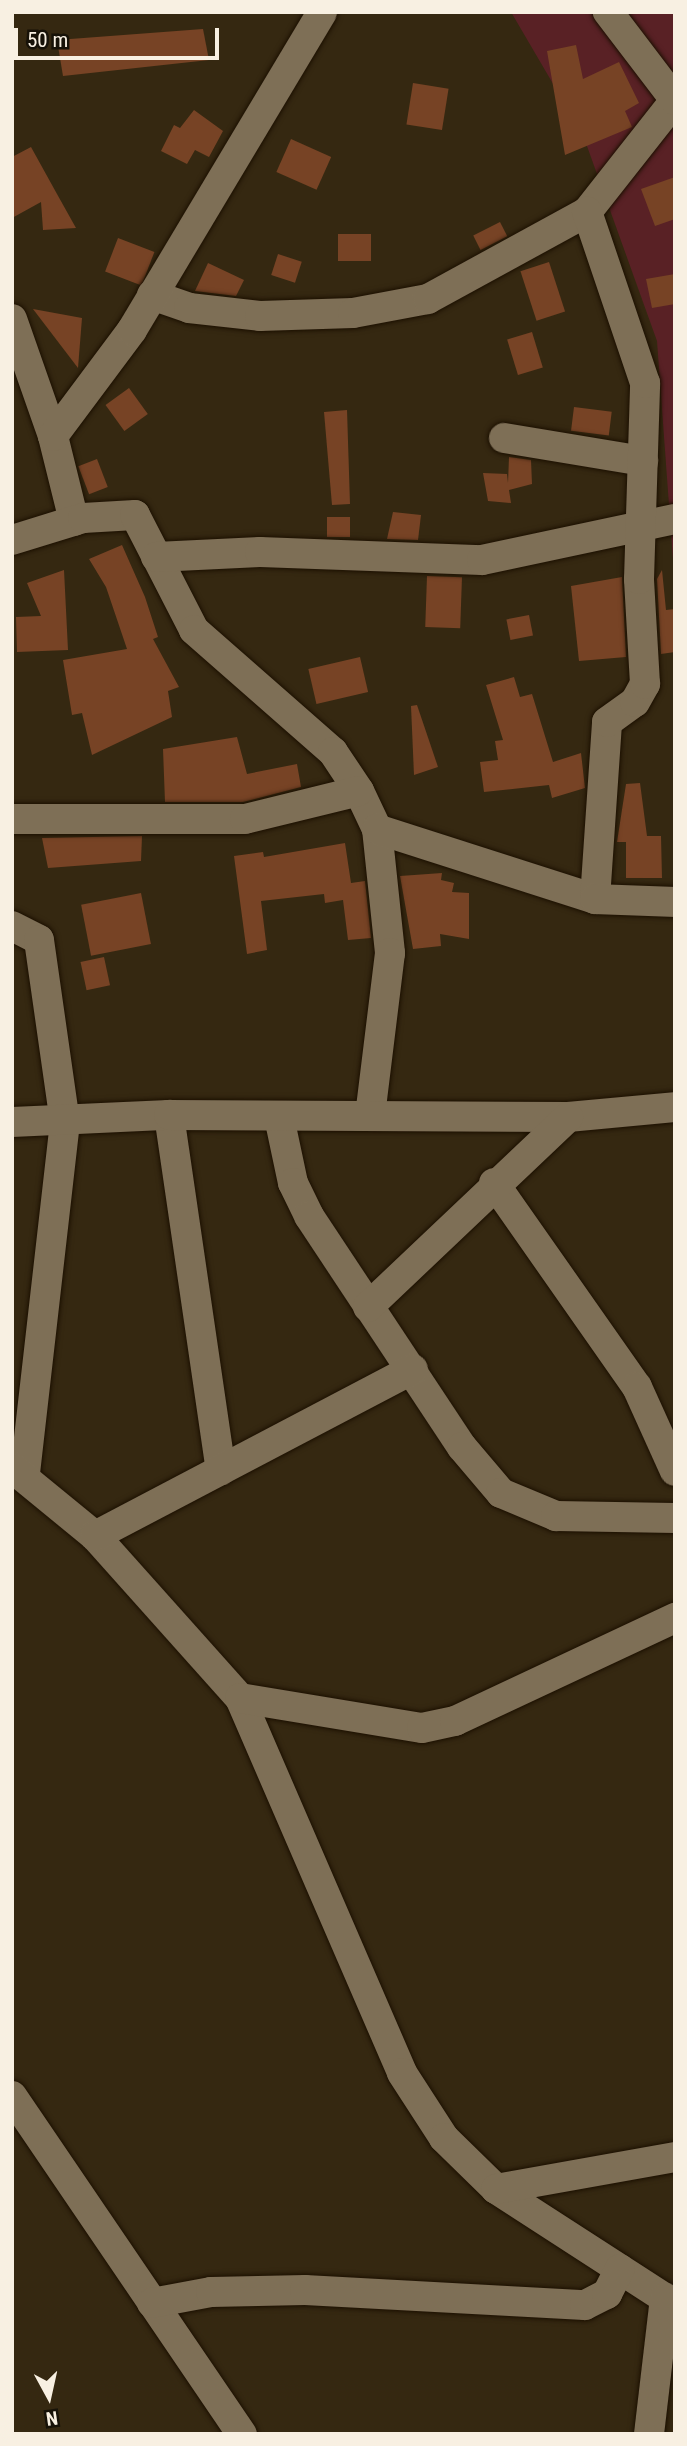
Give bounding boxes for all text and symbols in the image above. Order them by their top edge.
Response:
scale bar [18,14,222,58]
text: 50 m [27,28,68,52]
north arrow [14,2362,84,2432]
text: N [45,2406,59,2430]

